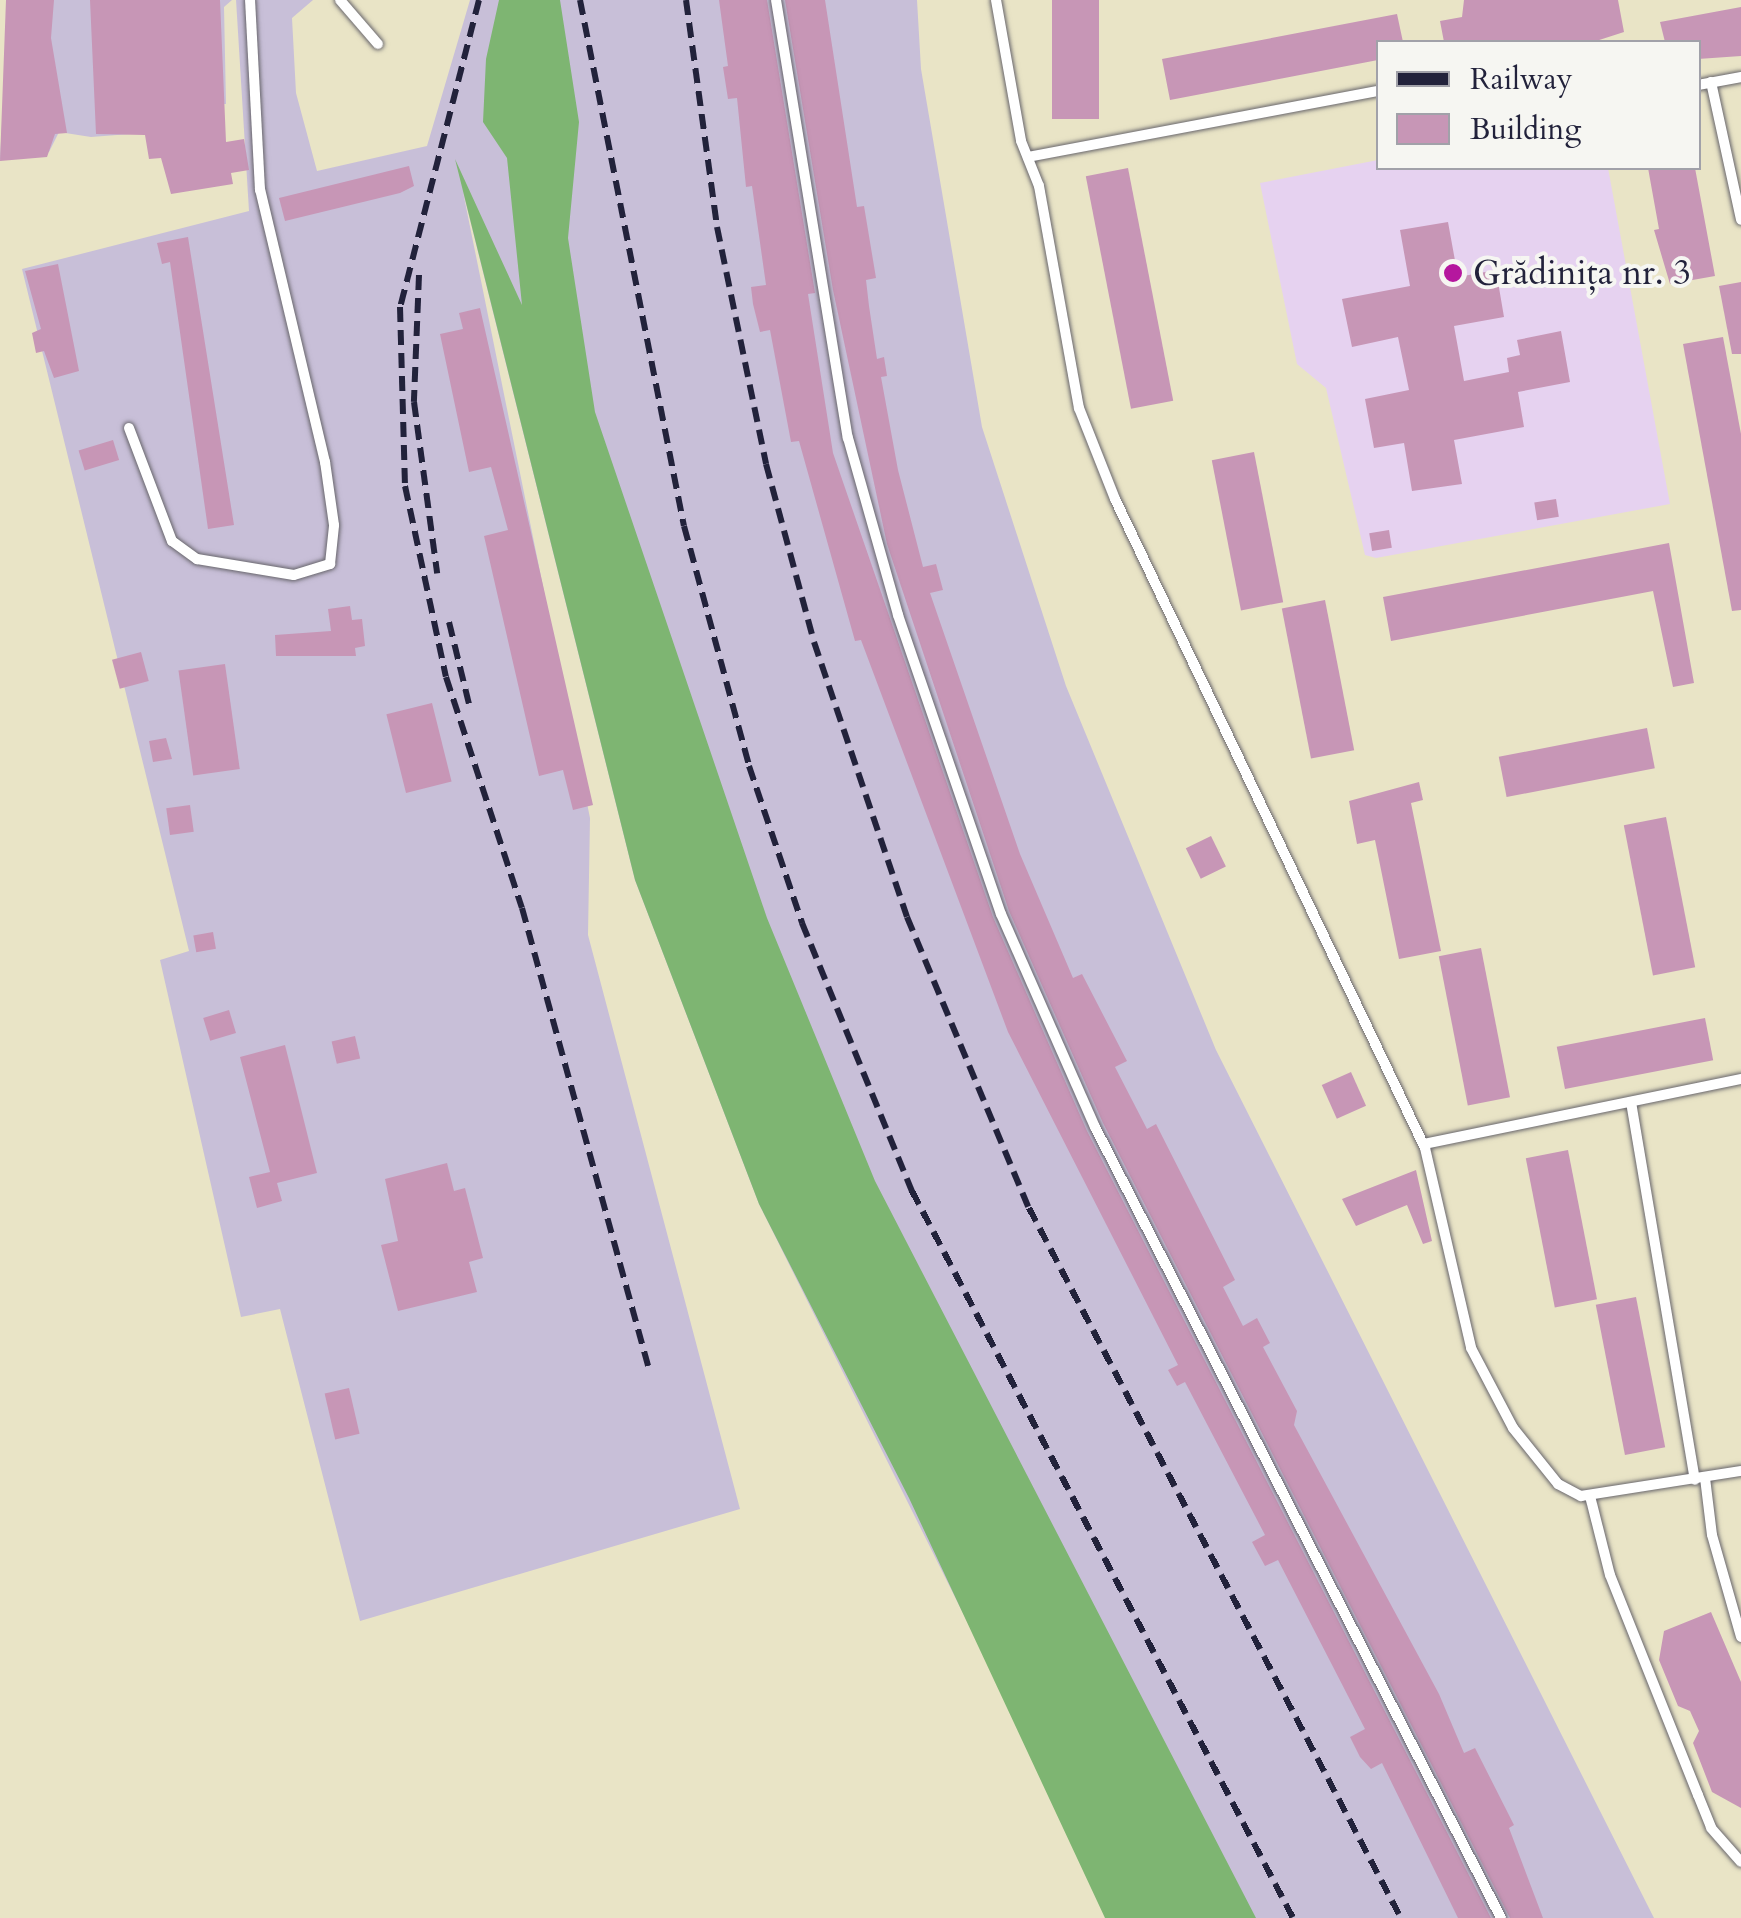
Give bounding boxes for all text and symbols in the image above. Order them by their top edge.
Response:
legend [1376,40,1701,170]
text: Railway [1470,59,1573,100]
text: Building [1470,109,1581,150]
place label: Grădinița nr. 3 [1473,252,1691,294]
marker: Grădinița nr. 3 [1442,262,1464,284]

